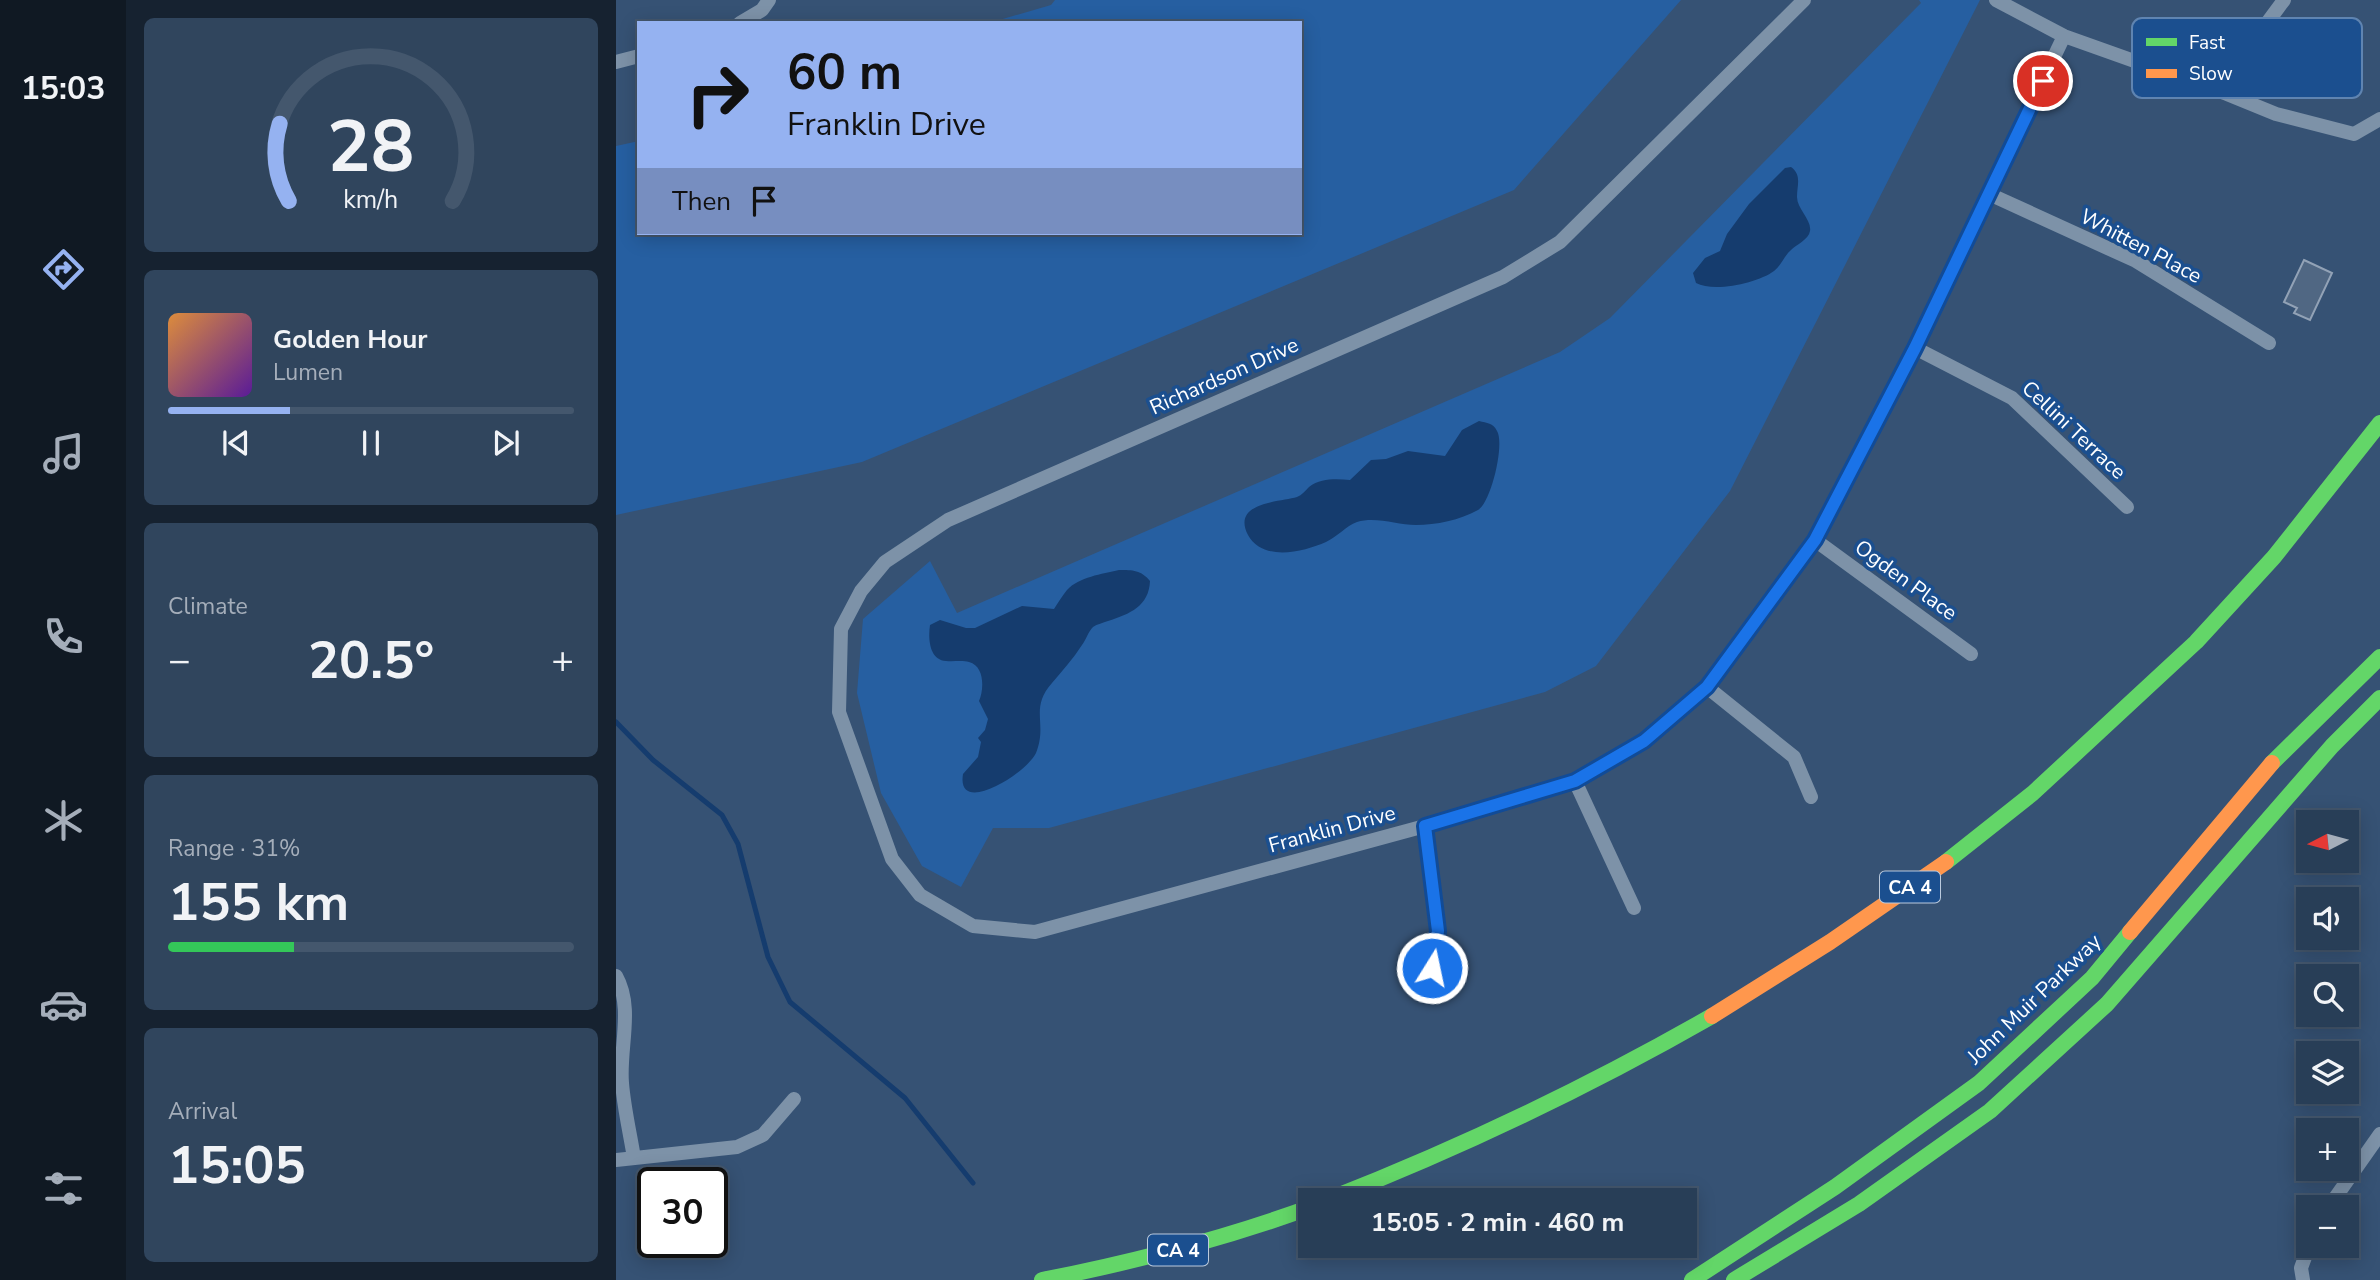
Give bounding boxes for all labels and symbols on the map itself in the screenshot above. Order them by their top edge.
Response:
legend [2132,18,2362,98]
text: Fast [2189,30,2225,56]
pin [2013,51,2073,111]
text: Slow [2189,61,2233,87]
street label: Whitten Place [2075,202,2207,290]
street label: Richardson Drive [1145,331,1303,421]
street label: Cellini Terrace [2016,374,2132,486]
street label: Ogden Place [1849,533,1963,627]
street label: Franklin Drive [1265,799,1399,859]
north arrow [2296,810,2359,873]
road number: CA 4 [1880,872,1940,902]
street label: John Muir Parkway [1960,928,2107,1071]
position arrow [1395,931,1469,1005]
speed limit sign: 30 [637,1167,728,1258]
road number: CA 4 [1148,1234,1208,1266]

